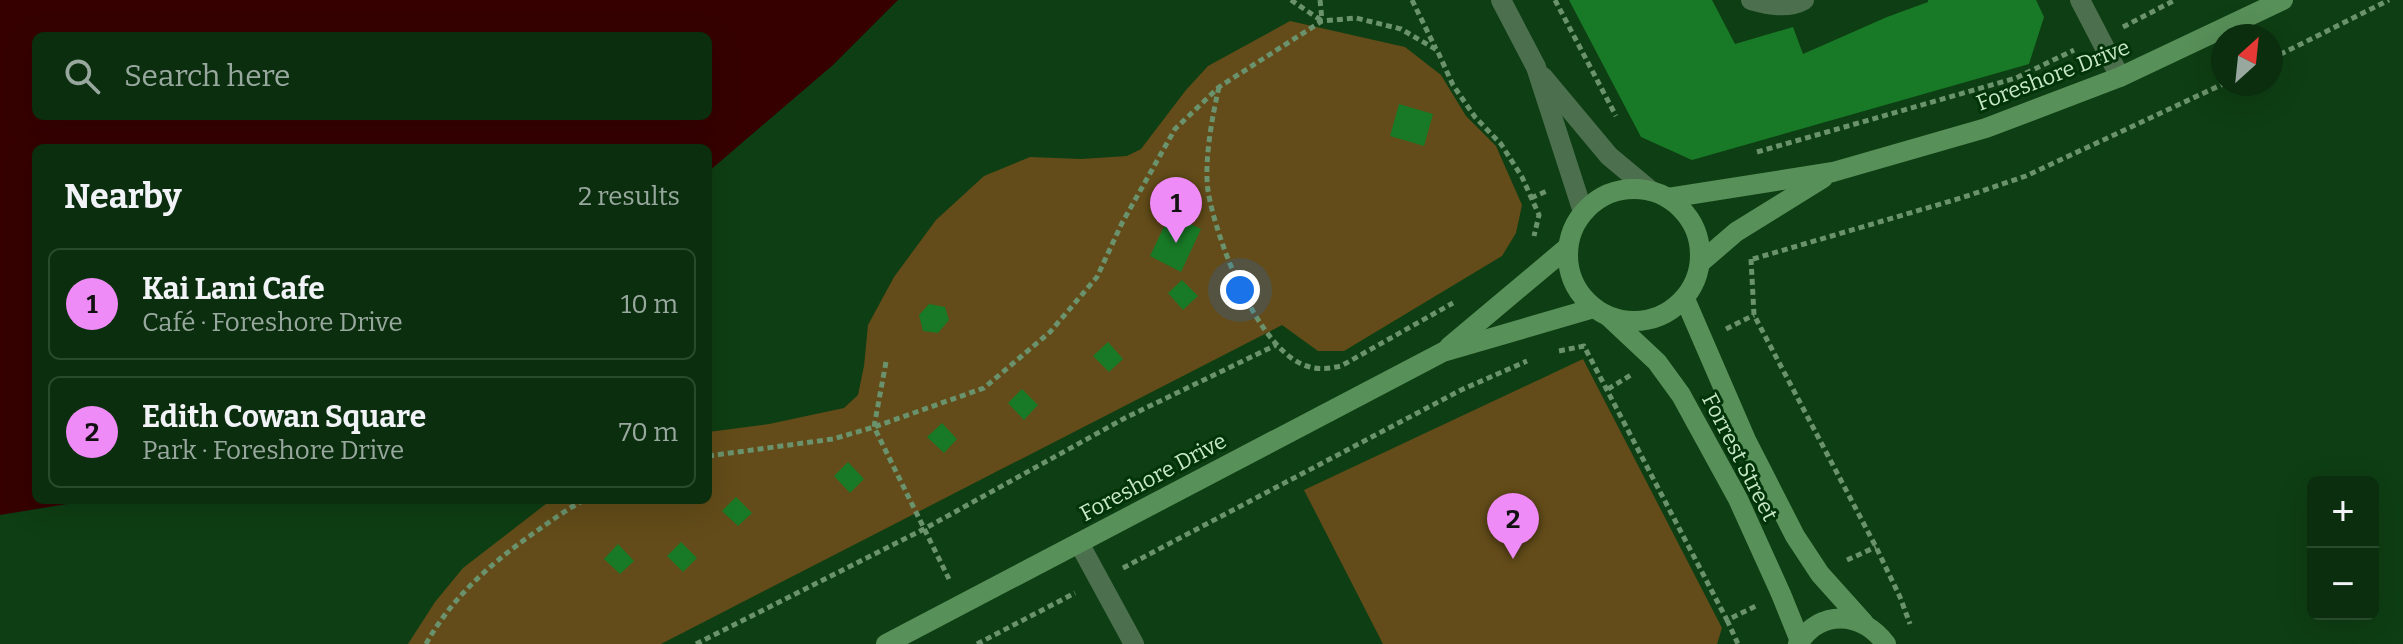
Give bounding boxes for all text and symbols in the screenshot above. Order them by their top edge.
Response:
north arrow [2211,24,2283,96]
search box [32,32,712,120]
street label: Foreshore Drive [1973,33,2133,117]
icon: search [60,54,104,98]
text: Search here [124,58,291,94]
text: Nearby [64,176,182,217]
pin: 1 [1150,177,1202,243]
text: 2 results [578,181,680,212]
your location [1220,270,1260,310]
text: Kai Lani Cafe [142,271,325,307]
text: 1 [86,289,98,320]
text: 10 m [621,289,678,320]
text: Café · Foreshore Drive [142,307,403,338]
street label: Forrest Street [1696,389,1784,525]
text: Edith Cowan Square [142,399,426,435]
text: 2 [85,417,99,448]
text: 70 m [619,417,678,448]
street label: Foreshore Drive [1075,427,1231,527]
text: Park · Foreshore Drive [142,435,404,466]
map controls [2307,476,2379,620]
button: + [2307,476,2379,548]
pin: 2 [1487,493,1539,559]
button: − [2307,548,2379,620]

